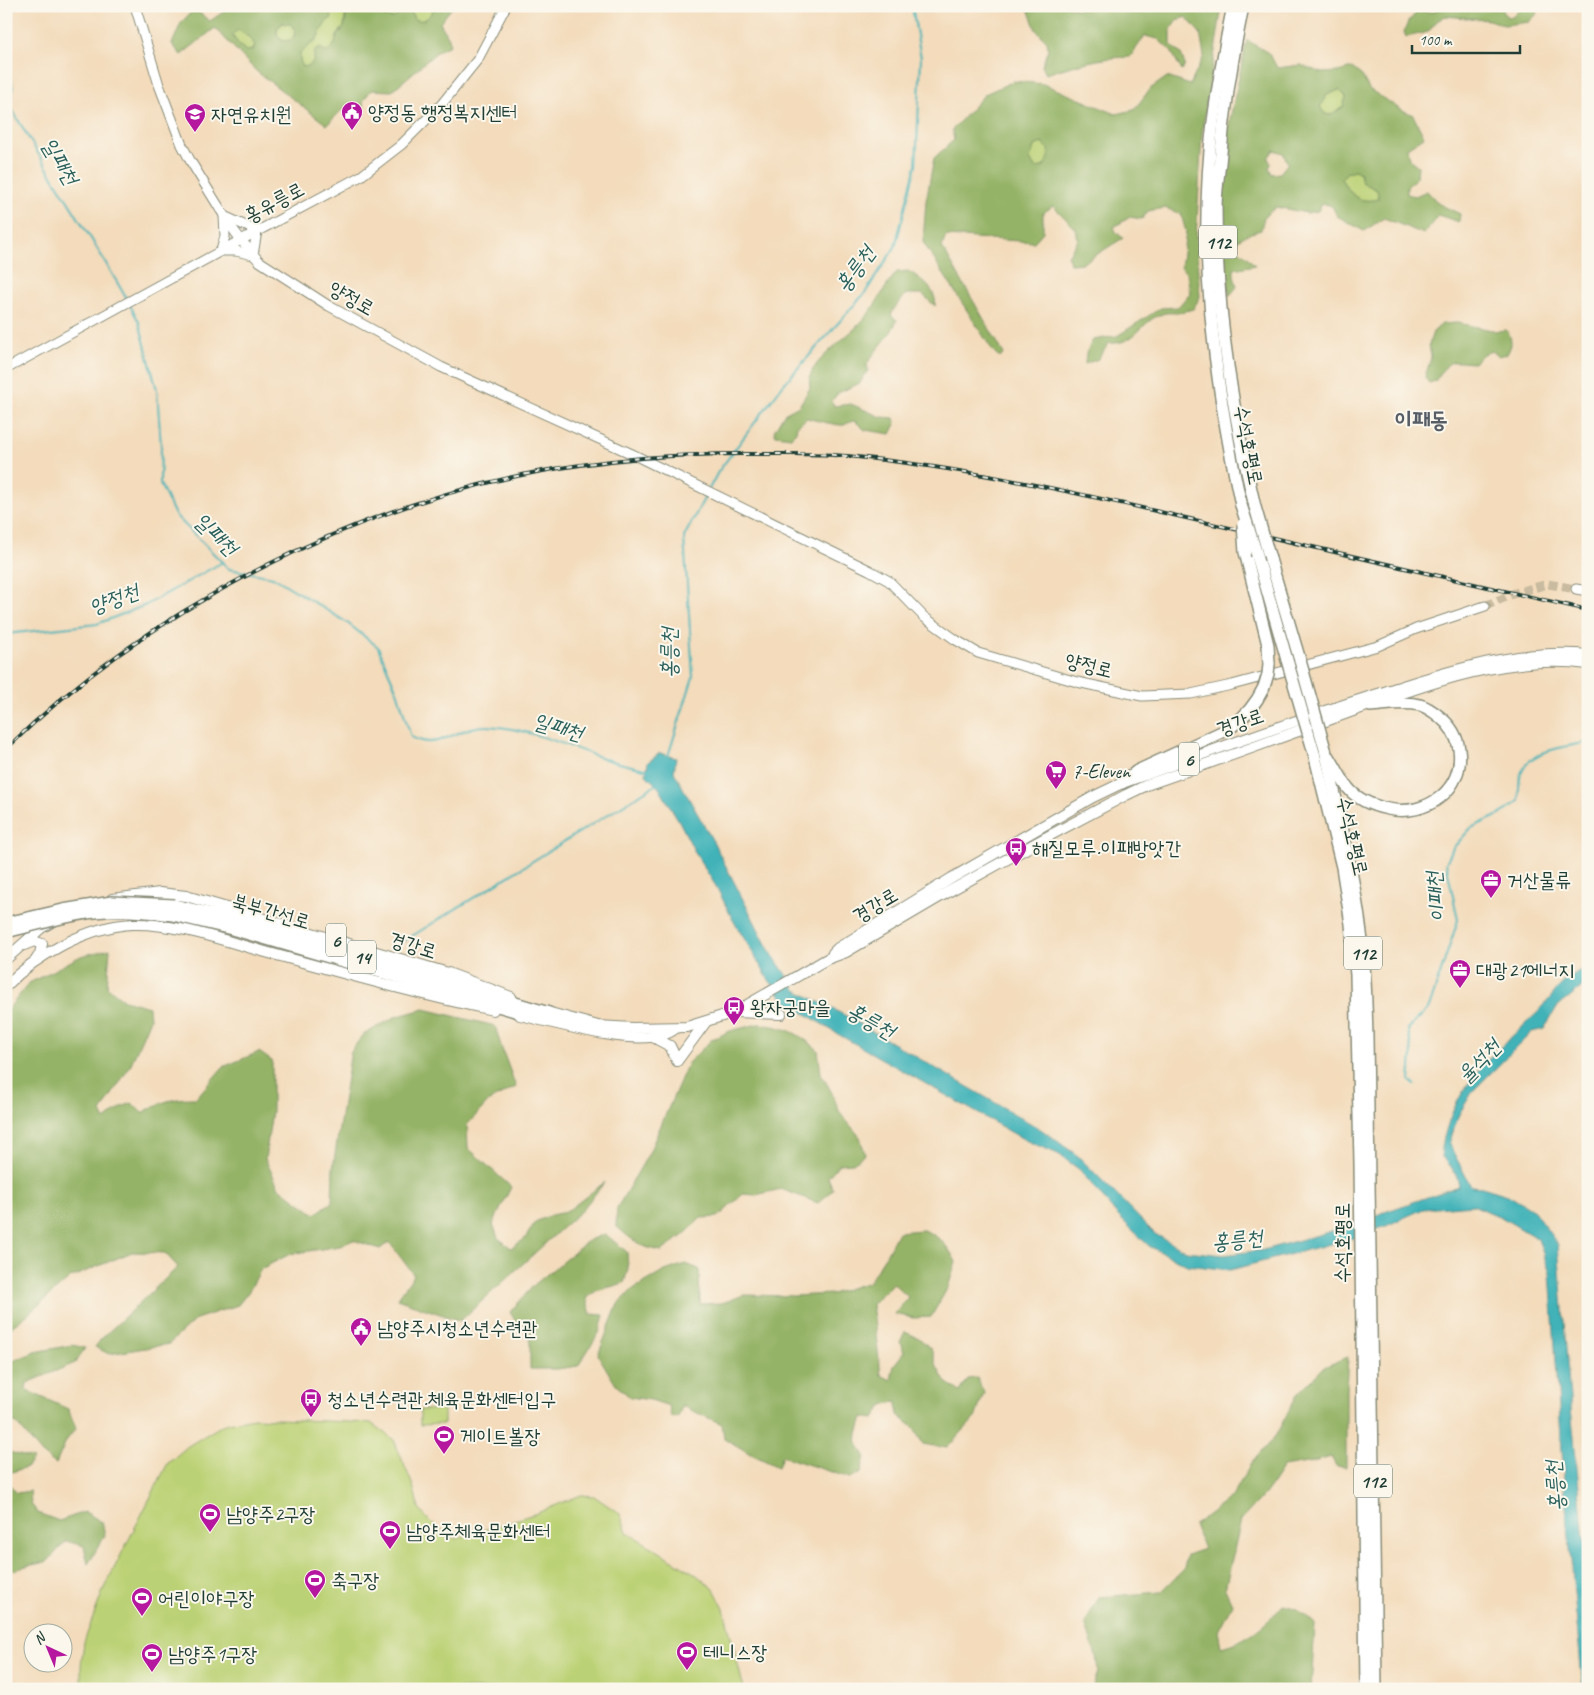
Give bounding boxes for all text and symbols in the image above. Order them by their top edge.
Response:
scale bar [1412,22,1519,54]
text: 100 m [1419,31,1453,50]
public building icon: 양정동 행정복지센터 [340,100,364,131]
place label: 양정동 행정복지센터 [368,100,518,125]
school or university icon: 자연유치원 [183,102,207,133]
place label: 자연유치원 [211,102,291,127]
water label: 일패천 [36,133,85,191]
street label: 홍유릉로 [240,176,309,229]
road number: 112 [1199,226,1237,258]
water label: 홍릉천 [830,239,882,297]
street label: 양정로 [325,276,379,321]
street label: 수석호평로 [1229,403,1268,487]
district label: 이패동 [1394,406,1448,434]
water label: 일패천 [189,507,245,562]
water label: 양정천 [86,577,144,620]
water label: 홍릉천 [656,626,682,678]
street label: 양정로 [1062,648,1115,683]
street label: 경강로 [1213,703,1267,742]
water label: 일패천 [530,708,588,747]
road number: 6 [1179,742,1199,776]
supermarket icon: 7-Eleven [1044,759,1068,790]
place label: 7-Eleven [1072,759,1131,784]
street label: 수석호평로 [1331,794,1374,878]
bus stop icon: 해질모루.이패방앗간 [1004,836,1028,867]
place label: 해질모루.이패방앗간 [1032,836,1181,861]
water label: 이패천 [1420,868,1452,924]
office icon: 거산물류 [1479,868,1503,899]
place label: 거산물류 [1507,868,1571,893]
street label: 경강로 [848,882,902,929]
street label: 북부간선로 [229,888,313,935]
road number: 6 [326,924,346,956]
street label: 경강로 [386,926,440,964]
road number: 112 [1344,936,1382,970]
road number: 14 [348,940,376,974]
office icon: 대광21에너지 [1448,958,1472,989]
place label: 대광21에너지 [1476,958,1574,983]
bus stop icon: 왕자궁마을 [722,995,746,1026]
place label: 왕자궁마을 [750,995,830,1020]
water label: 홍릉천 [843,997,901,1046]
water label: 율석천 [1452,1032,1507,1088]
street label: 수석호평로 [1330,1203,1355,1283]
water label: 홍릉천 [1210,1224,1266,1256]
public building icon: 남양주시청소년수련관 [349,1316,373,1347]
place label: 남양주시청소년수련관 [377,1316,538,1341]
bus stop icon: 청소년수련관.체육문화센터입구 [299,1387,323,1418]
place label: 청소년수련관.체육문화센터입구 [327,1387,556,1412]
sports icon: 게이트볼장 [432,1424,456,1455]
place label: 게이트볼장 [460,1424,540,1449]
water label: 홍릉천 [1540,1458,1570,1512]
road number: 112 [1354,1464,1392,1498]
sports icon: 남양주2구장 [198,1502,222,1533]
place label: 남양주2구장 [226,1502,315,1527]
sports icon: 남양주체육문화센터 [378,1519,402,1550]
place label: 남양주체육문화센터 [406,1519,551,1544]
sports icon: 축구장 [303,1568,327,1599]
place label: 축구장 [331,1568,379,1593]
sports icon: 어린이야구장 [130,1586,154,1617]
place label: 어린이야구장 [158,1586,255,1611]
north arrow [22,1622,72,1672]
text: N [30,1628,50,1648]
sports icon: 테니스장 [675,1640,699,1671]
place label: 테니스장 [703,1640,767,1665]
sports icon: 남양주1구장 [140,1642,164,1673]
place label: 남양주1구장 [168,1642,257,1667]

